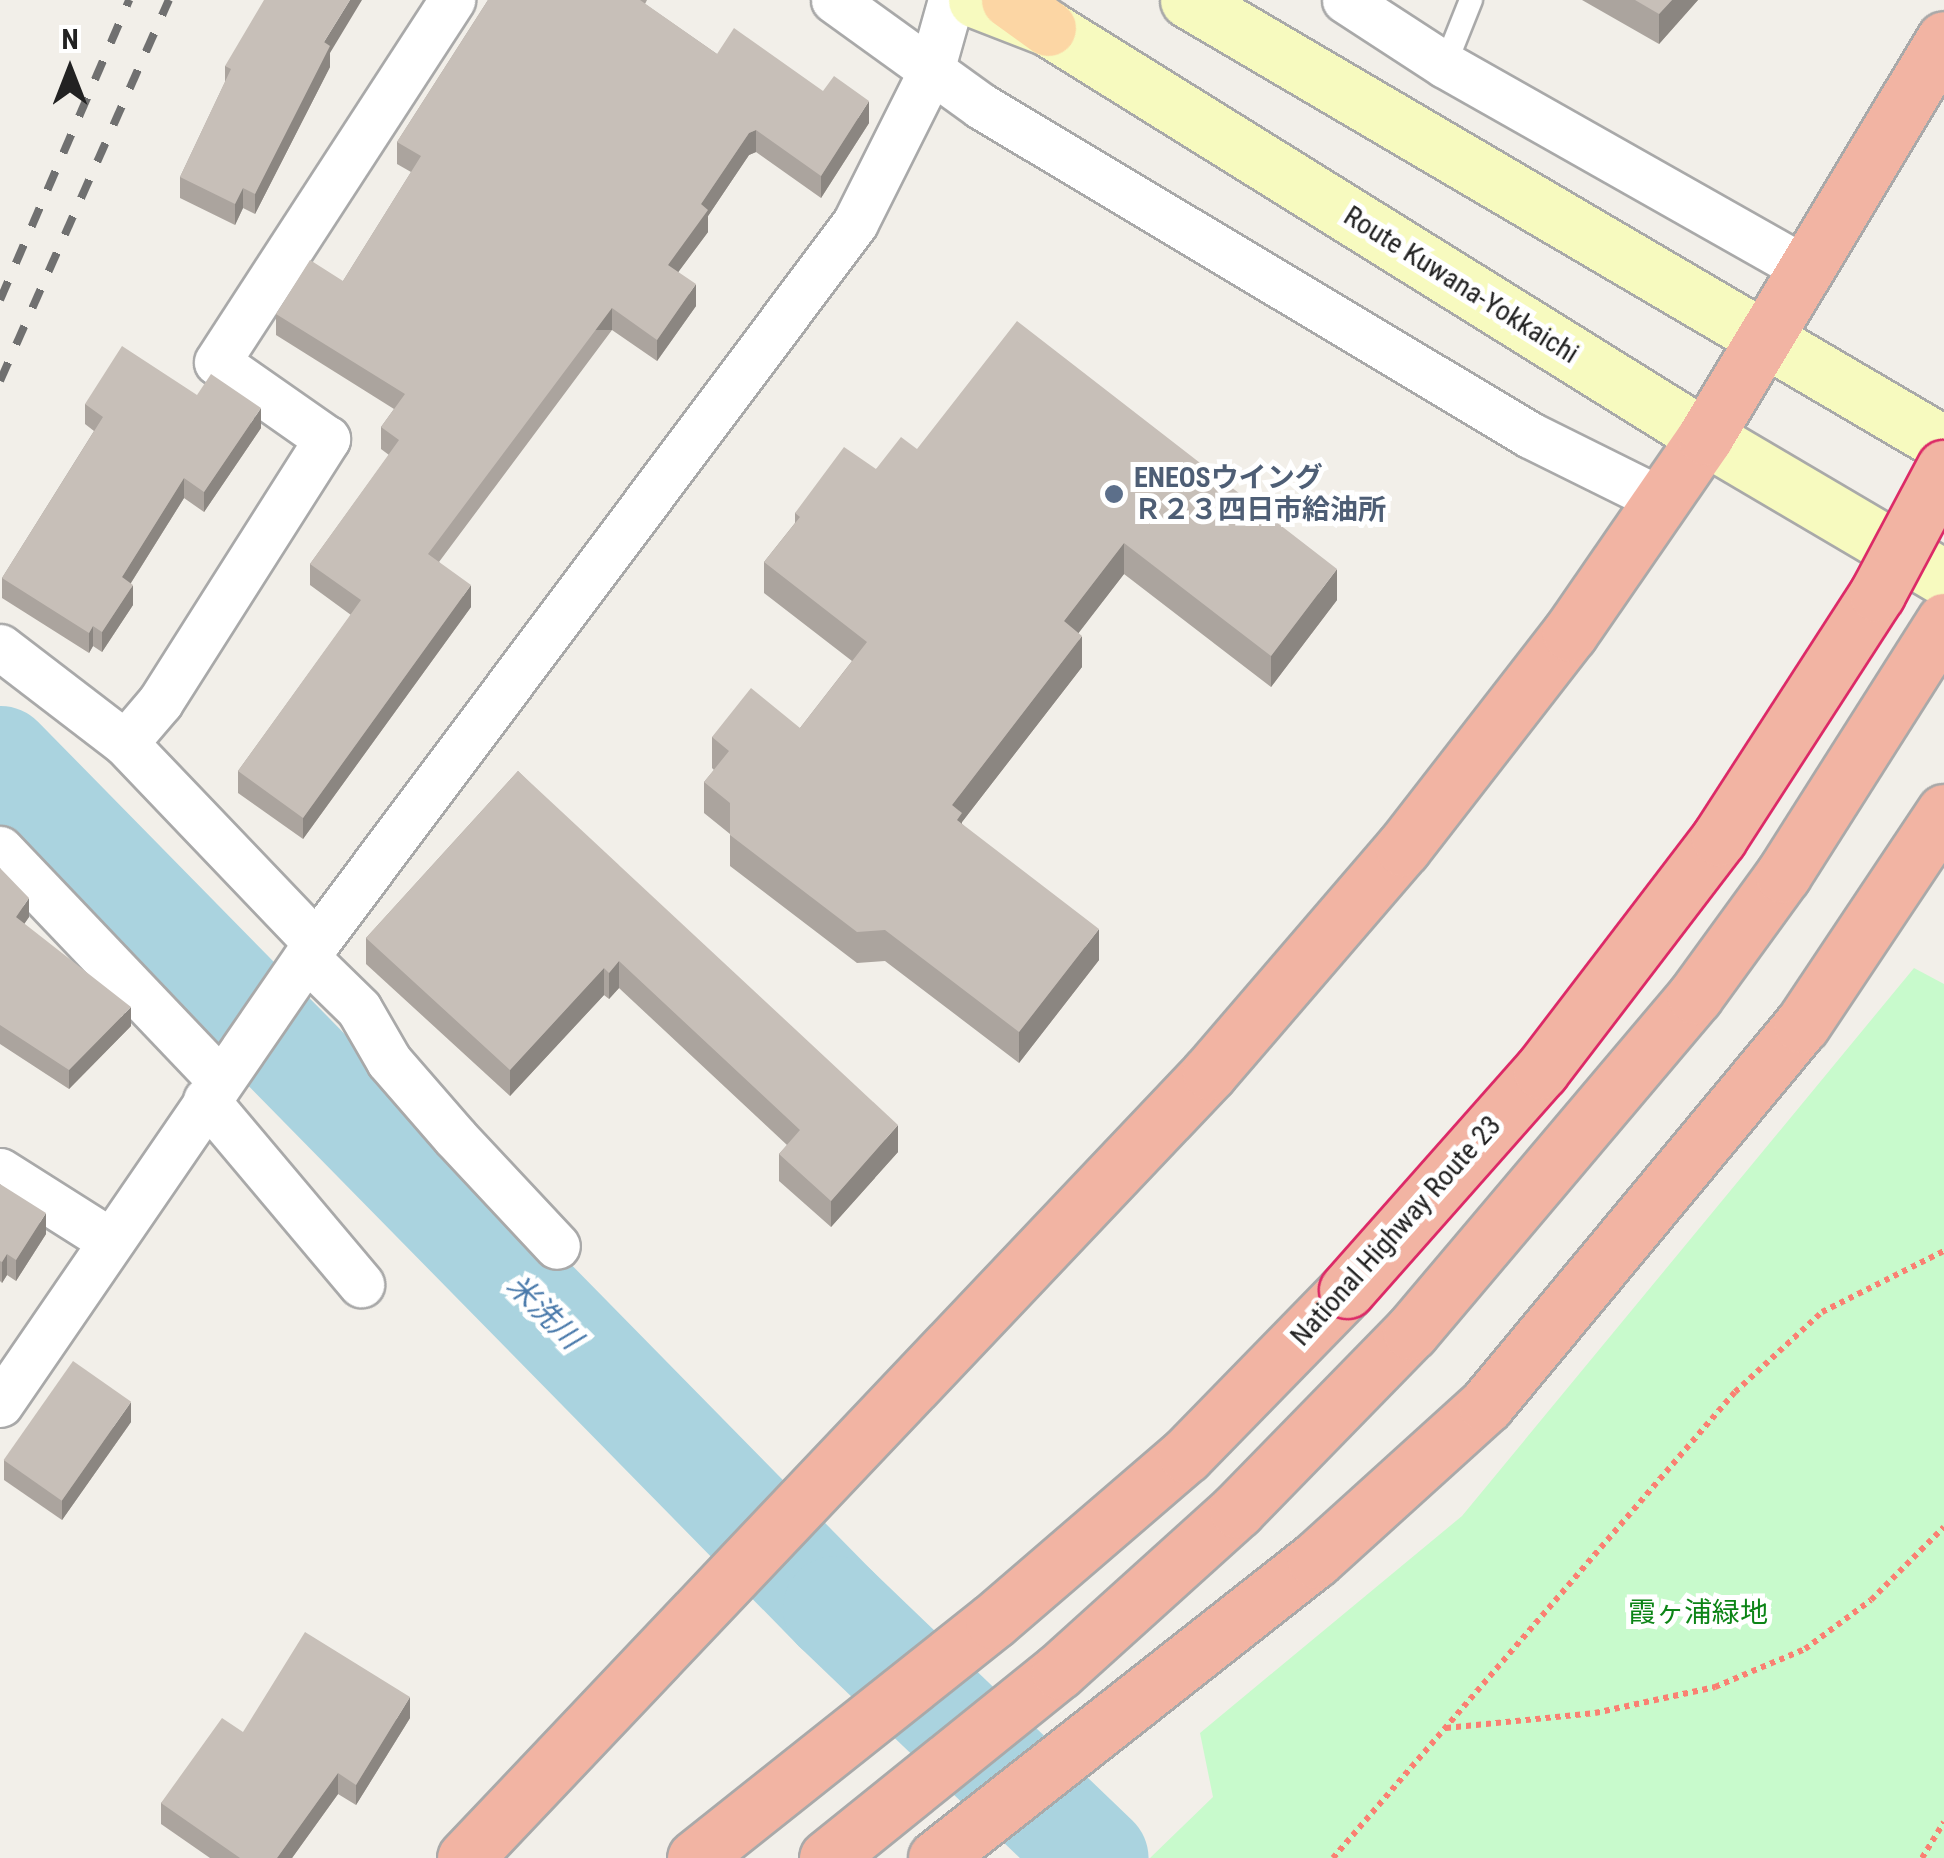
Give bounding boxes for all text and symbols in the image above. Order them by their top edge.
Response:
north arrow [20,20,120,120]
text: N [61,23,79,56]
street label: Route Kuwana-Yokkaichi [1338,199,1584,371]
place label: ENEOSウイング Ｒ２３四日市給油所 [1134,461,1386,527]
marker: ENEOSウイング Ｒ２３四日市給油所 [1103,483,1125,505]
street label: National Highway Route 23 [1284,1109,1508,1353]
water label: 米洗川 [499,1267,589,1357]
park label: 霞ヶ浦緑地 [1628,1596,1768,1630]

